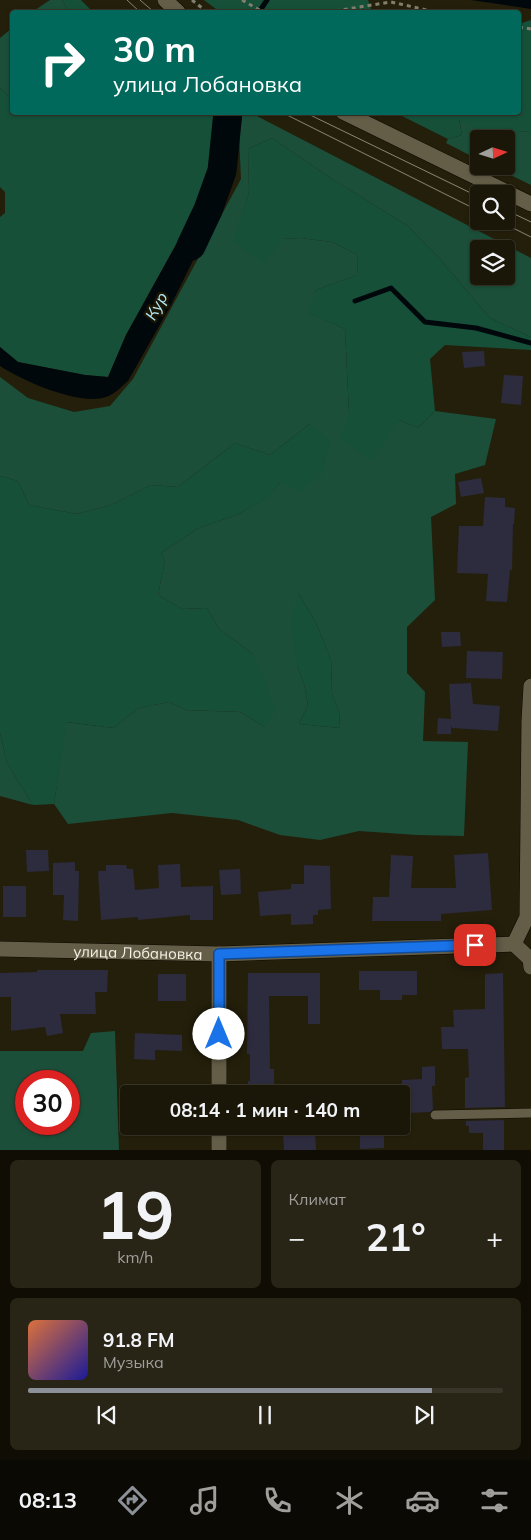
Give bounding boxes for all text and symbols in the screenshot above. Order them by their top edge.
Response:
text: 30 m [113,27,196,71]
icon: right [30,30,95,95]
text: улица Лобановка [113,70,302,98]
north arrow [470,130,515,175]
map controls [470,130,515,285]
button: search [470,185,515,230]
button: layers [470,240,515,285]
water label: Кур [140,288,172,323]
pin [454,924,496,966]
icon: arrive [461,931,489,959]
street label: улица Лобановка [73,941,203,963]
position arrow [192,1007,244,1059]
speed limit sign: 30 [15,1070,80,1135]
text: 08:14 · 1 мин · 140 m [170,1098,360,1122]
text: 19 [96,1174,174,1255]
text: Климат [289,1189,346,1209]
text: 21° [366,1213,426,1261]
text: − [289,1220,305,1255]
text: + [486,1220,503,1255]
text: km/h [117,1247,153,1267]
text: 91.8 FM [103,1328,175,1352]
text: Музыка [103,1352,164,1372]
icon: previous [93,1401,121,1429]
icon: pause [251,1401,279,1429]
icon: next [410,1401,438,1429]
icon: directions [115,1483,150,1518]
icon: music [187,1483,222,1518]
icon: phone [260,1483,295,1518]
icon: climate [332,1483,367,1518]
icon: car [405,1483,440,1518]
icon: filters [477,1483,512,1518]
text: 08:13 [19,1486,77,1514]

